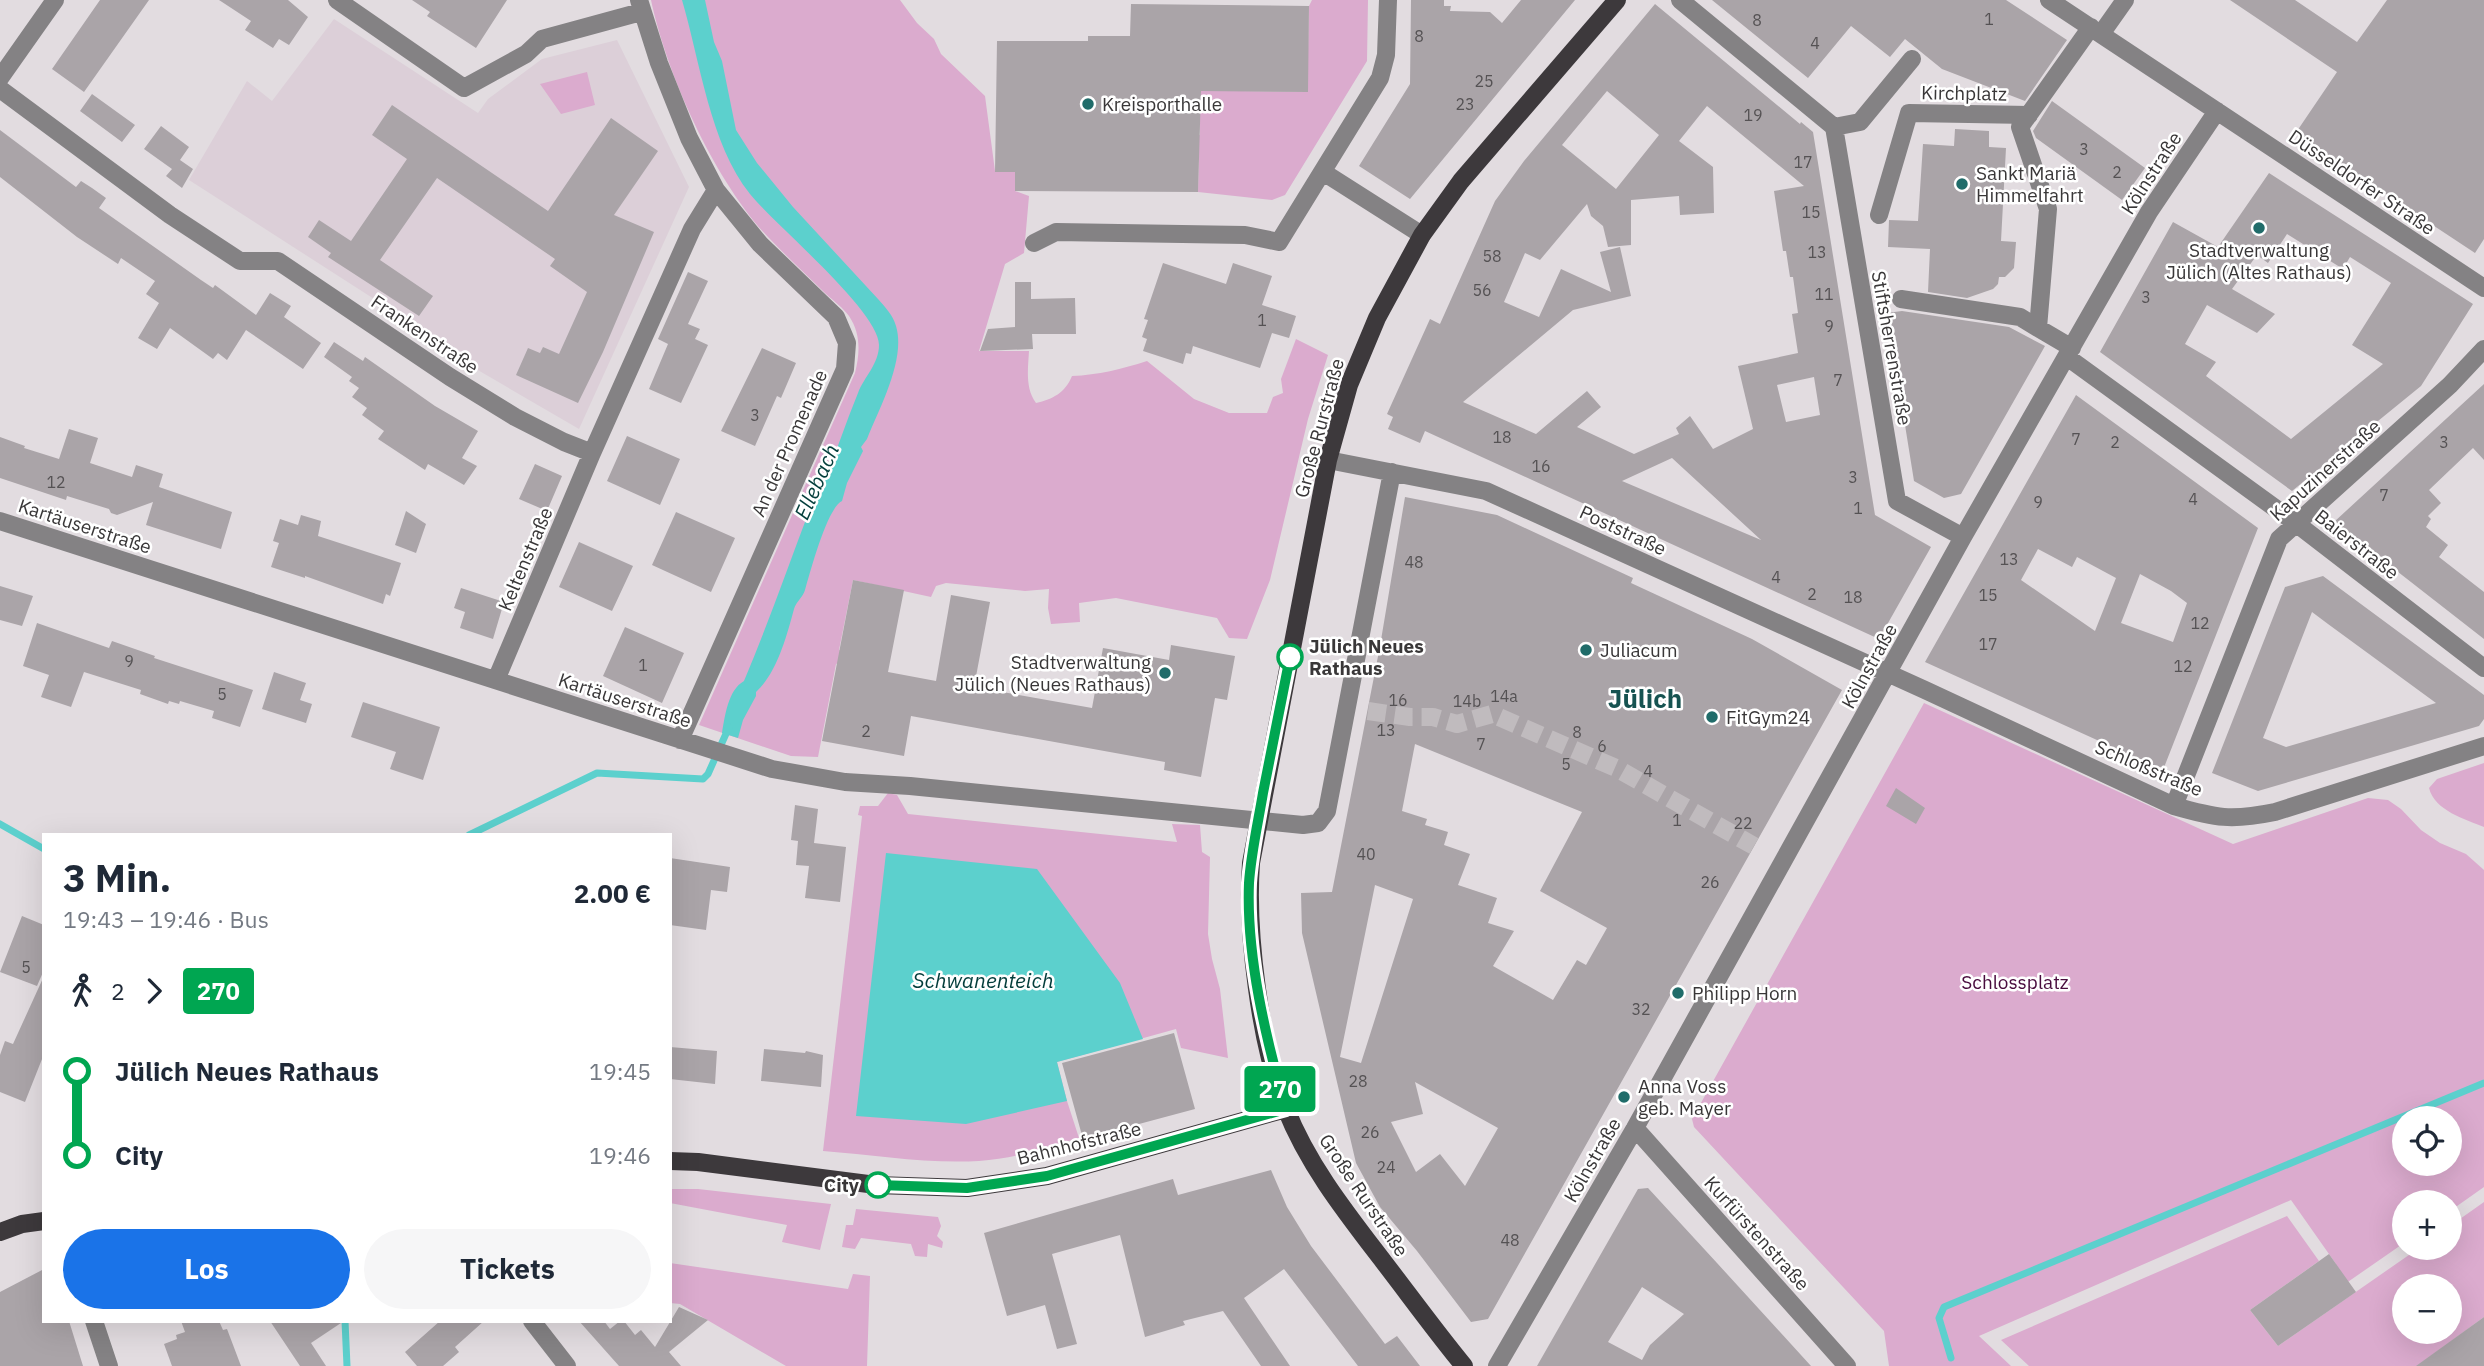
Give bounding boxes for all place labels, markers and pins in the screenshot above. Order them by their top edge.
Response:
place label: Kreisporthalle [1102,92,1222,116]
marker: Kreisporthalle [1080,96,1096,112]
place label: Sankt Mariä Himmelfahrt [1976,161,2084,207]
marker: Sankt Mariä Himmelfahrt [1954,176,1970,192]
marker: Stadtverwaltung Jülich (Altes Rathaus) [2251,220,2267,236]
place label: Stadtverwaltung Jülich (Altes Rathaus) [2166,238,2352,284]
place label: Jülich Neues Rathaus [1309,634,1424,680]
place label: Juliacum [1600,638,1677,662]
marker: Juliacum [1578,642,1594,658]
marker: Jülich Neues Rathaus [1277,644,1303,670]
place label: Stadtverwaltung Jülich (Neues Rathaus) [954,650,1151,696]
marker: Stadtverwaltung Jülich (Neues Rathaus) [1157,665,1173,681]
place label: FitGym24 [1726,705,1810,729]
marker: FitGym24 [1704,709,1720,725]
place label: Philipp Horn [1692,981,1797,1005]
marker: Philipp Horn [1670,985,1686,1001]
place label: Anna Voss geb. Mayer [1638,1074,1731,1120]
marker: Anna Voss geb. Mayer [1616,1089,1632,1105]
marker: City [865,1172,891,1198]
place label: City [824,1173,860,1197]

